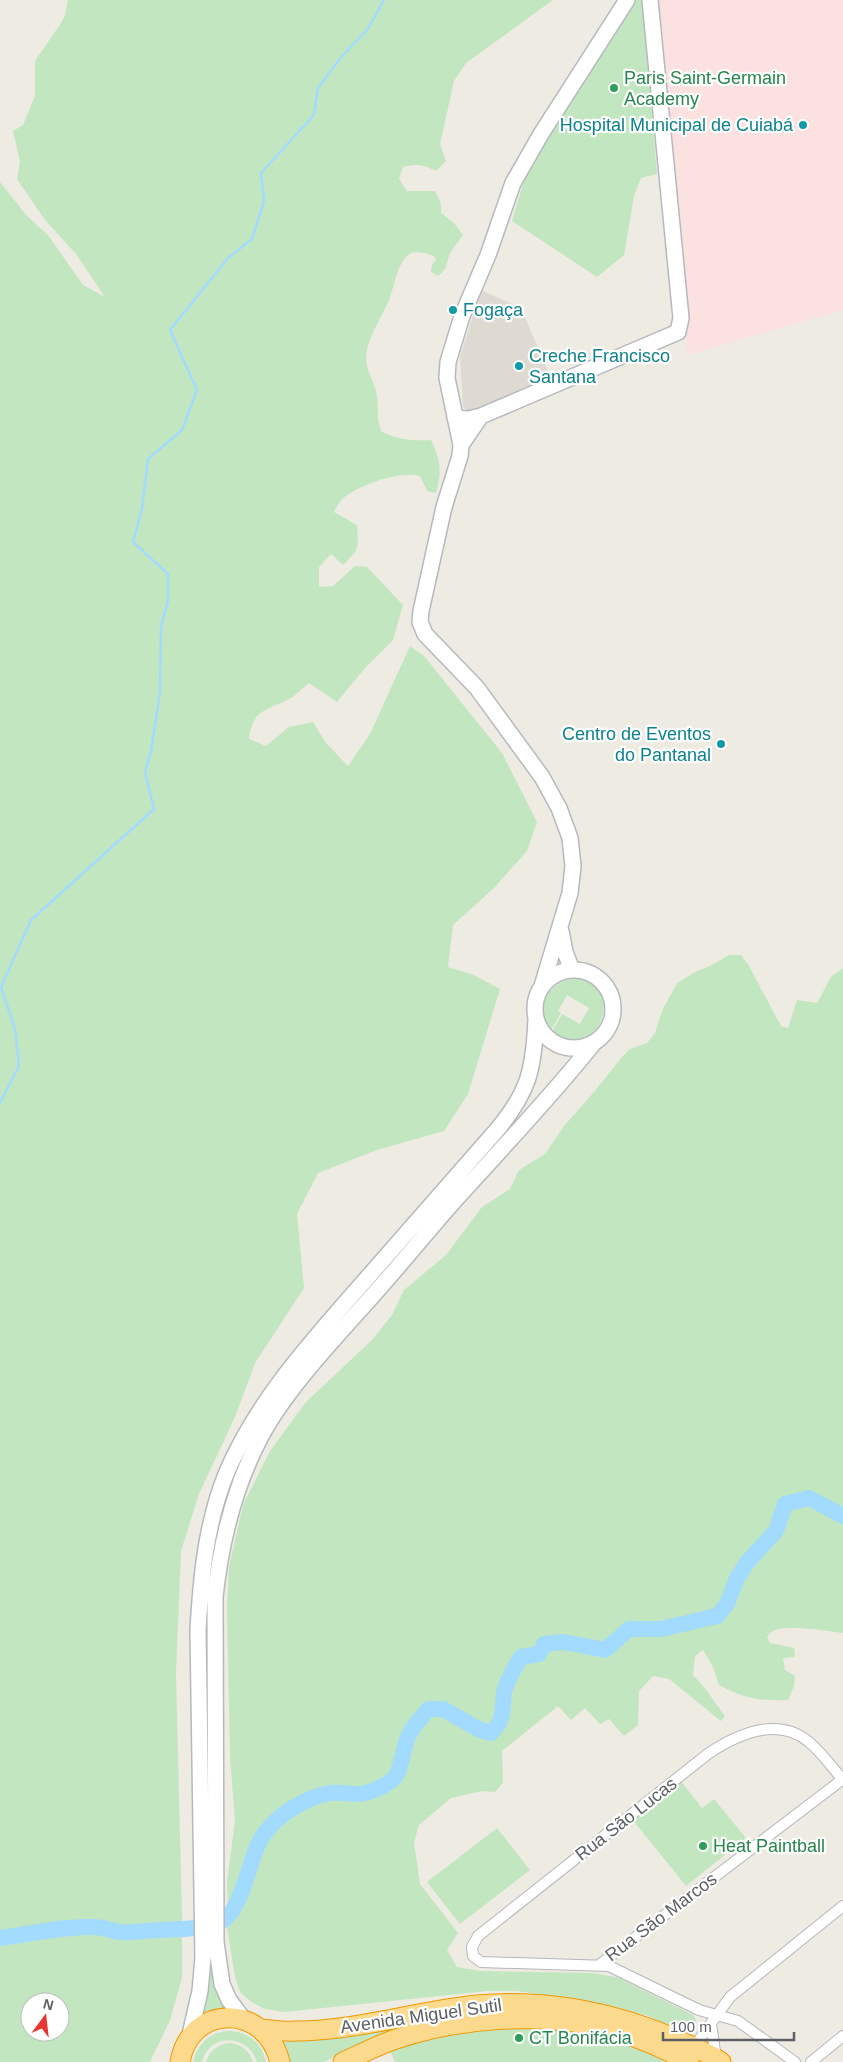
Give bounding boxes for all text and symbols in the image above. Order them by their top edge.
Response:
place label: Paris Saint-Germain Academy [624,68,786,109]
marker: Paris Saint-Germain Academy [608,82,620,94]
place label: Hospital Municipal de Cuiabá [560,115,794,135]
marker: Hospital Municipal de Cuiabá [797,119,809,131]
place label: Fogaça [463,300,524,320]
marker: Fogaça [447,304,459,316]
place label: Creche Francisco Santana [529,346,670,387]
marker: Creche Francisco Santana [513,360,525,372]
place label: Centro de Eventos do Pantanal [562,724,711,765]
marker: Centro de Eventos do Pantanal [715,738,727,750]
street label: Rua São Lucas [571,1773,681,1865]
place label: Heat Paintball [713,1836,825,1856]
marker: Heat Paintball [697,1840,709,1852]
street label: Rua São Marcos [601,1869,721,1965]
north arrow [20,1992,70,2042]
text: N [41,1995,55,2013]
street label: Avenida Miguel Sutil [339,1995,503,2037]
scale bar [663,2010,794,2042]
text: 100 m [670,2018,712,2035]
place label: CT Bonifácia [529,2028,633,2048]
marker: CT Bonifácia [513,2032,525,2044]

